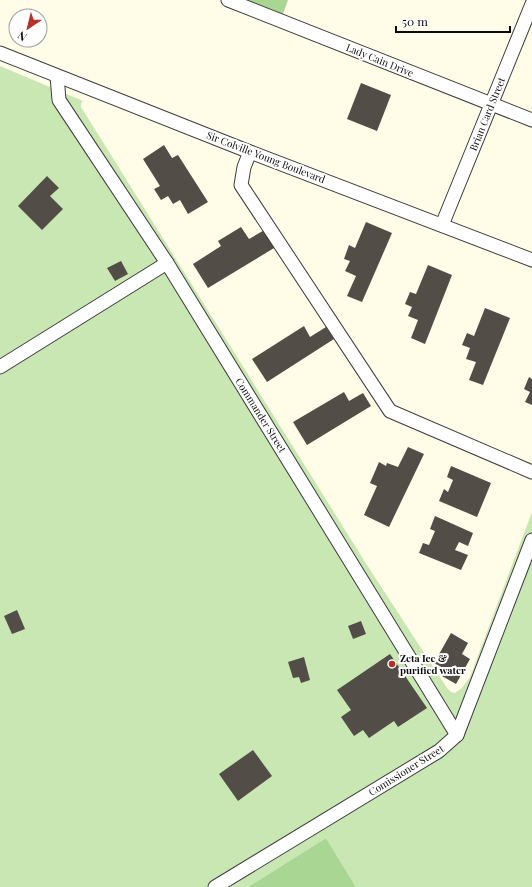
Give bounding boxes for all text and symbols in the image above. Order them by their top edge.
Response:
north arrow [8,8,48,48]
scale bar [396,8,510,34]
text: 50 m [402,13,428,29]
text: N [14,28,30,45]
street label: Lady Cain Drive [344,40,416,80]
street label: Brian Card Street [466,75,508,153]
street label: Sir Colville Young Boulevard [205,128,328,186]
street label: Commander Street [232,375,290,455]
place label: Zeta Ice & purified water [400,651,466,677]
marker: Zeta Ice & purified water [387,659,397,669]
street label: Comissioner Street [366,741,447,799]

